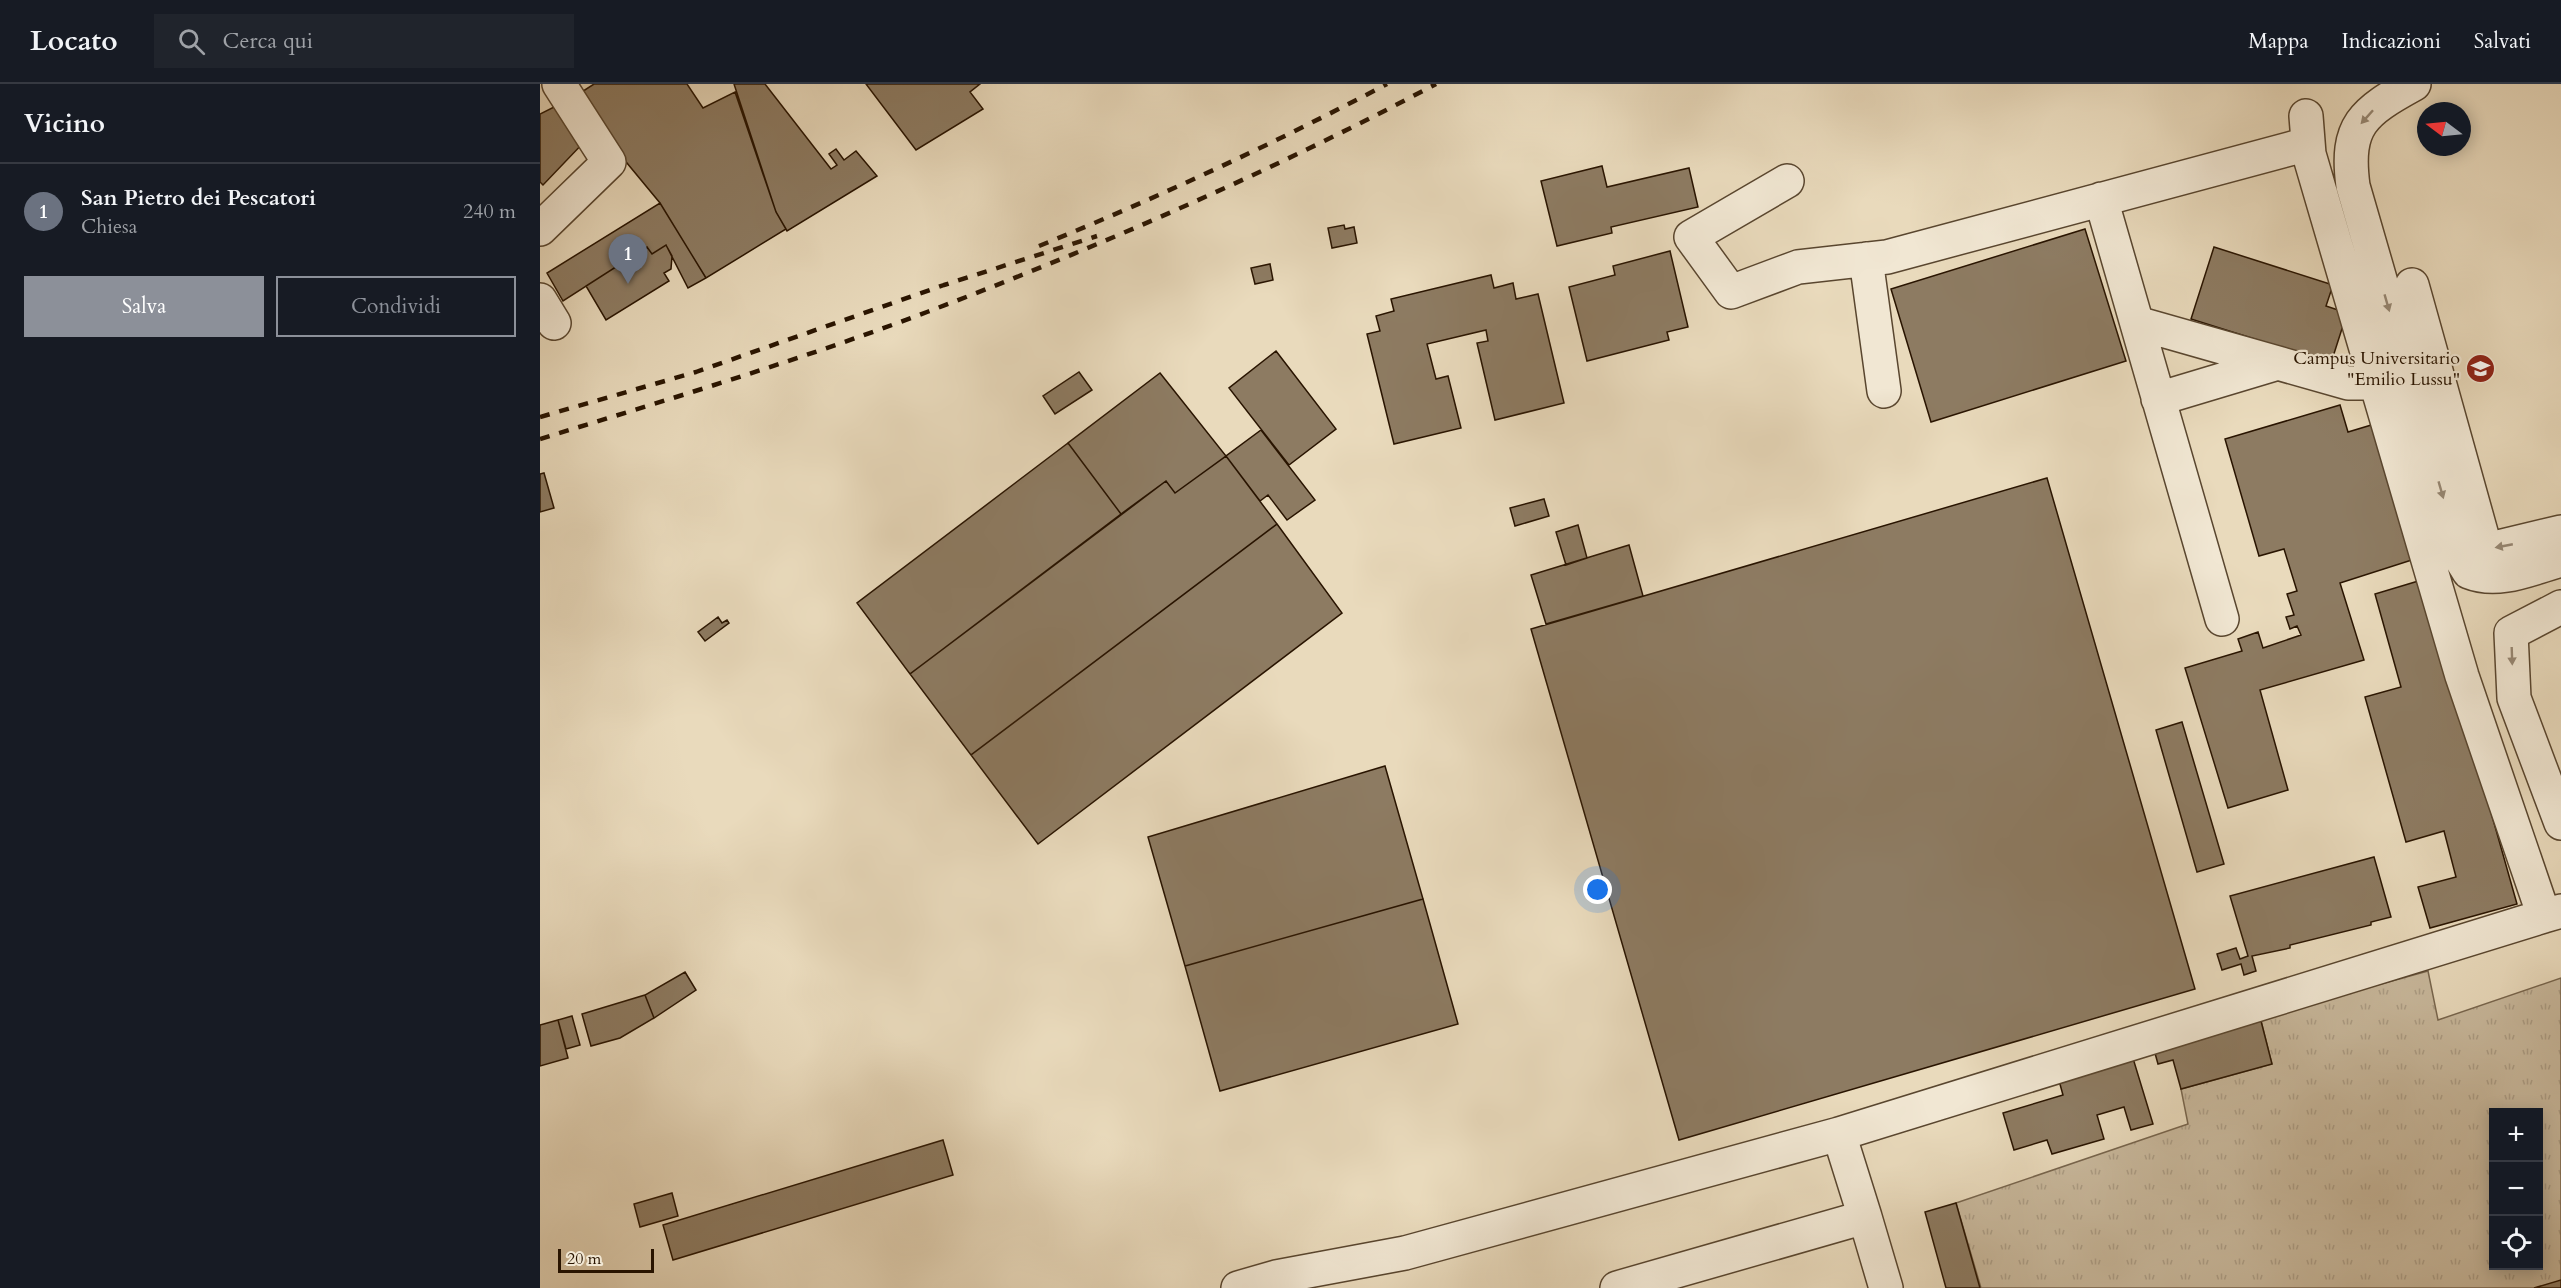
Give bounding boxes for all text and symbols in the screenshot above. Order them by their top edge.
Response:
search box [154,14,574,68]
text: Locato [30,22,118,60]
icon: search [175,25,208,58]
text: Cerca qui [223,26,313,56]
text: Mappa [2248,27,2308,56]
text: Indicazioni [2341,27,2441,56]
text: Salvati [2474,27,2531,56]
north arrow [2417,102,2471,156]
text: Vicino [24,106,105,141]
one-way arrow [2360,110,2374,125]
text: San Pietro dei Pescatori [81,183,316,213]
text: 1 [38,198,49,225]
text: 240 m [463,198,516,225]
text: Chiesa [81,213,137,240]
pin: 1 [608,234,647,284]
button: Salva [24,276,264,337]
button: Condividi [276,276,516,337]
one-way arrow [2383,294,2392,312]
place label: Campus Universitario "Emilio Lussu" [2293,346,2460,392]
school or university icon: Campus Universitario "Emilio Lussu" [2465,352,2497,384]
one-way arrow [2437,481,2446,499]
one-way arrow [2494,542,2513,551]
one-way arrow [2508,647,2517,666]
your location [1583,875,1612,904]
map controls [2489,1108,2543,1270]
button: + [2489,1108,2543,1162]
button: − [2489,1162,2543,1216]
button: locate [2489,1216,2543,1270]
scale bar [558,1246,654,1274]
text: 20 m [567,1248,601,1270]

